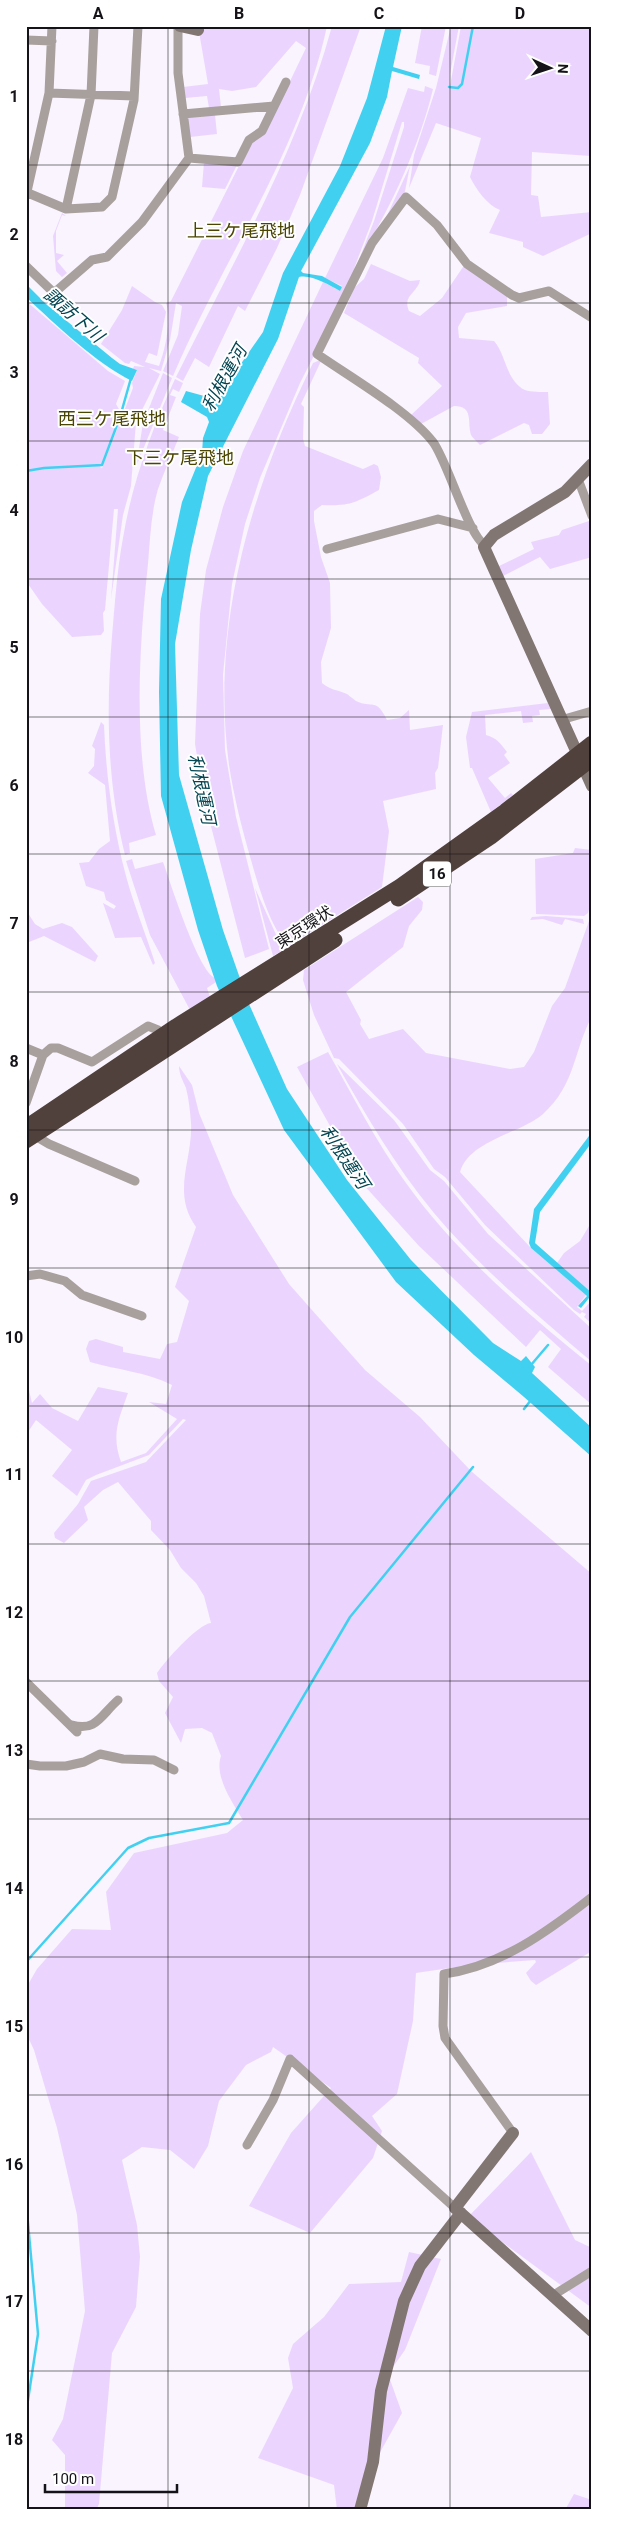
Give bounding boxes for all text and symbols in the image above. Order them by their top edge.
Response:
text: A [93,4,104,23]
text: B [234,4,244,23]
text: C [374,4,384,23]
text: D [515,4,525,23]
north arrow [526,42,576,92]
text: N [555,63,571,74]
text: 1 [9,87,19,106]
district label: 上三ケ尾飛地 [187,220,295,241]
text: 2 [9,225,19,244]
water label: 諏訪下川 [40,283,110,348]
water label: 利根運河 [197,339,252,415]
text: 3 [9,363,19,382]
district label: 西三ケ尾飛地 [58,408,166,429]
district label: 下三ケ尾飛地 [126,447,234,468]
text: 4 [9,501,19,520]
text: 5 [9,638,19,657]
water label: 利根運河 [184,752,220,829]
text: 6 [9,776,19,795]
road number: 16 [423,862,451,886]
street label: 東京環状 [272,902,336,952]
text: 7 [9,914,19,933]
text: 8 [9,1052,19,1071]
water label: 利根運河 [316,1121,376,1195]
text: 9 [9,1190,19,1209]
text: 10 [5,1328,23,1347]
text: 11 [5,1465,23,1484]
text: 12 [5,1603,23,1622]
text: 13 [5,1741,23,1760]
text: 14 [5,1879,23,1898]
text: 15 [5,2017,23,2036]
text: 16 [5,2155,23,2174]
text: 17 [5,2292,23,2311]
text: 18 [5,2430,23,2449]
scale bar [45,2461,178,2493]
text: 100 m [52,2470,94,2488]

